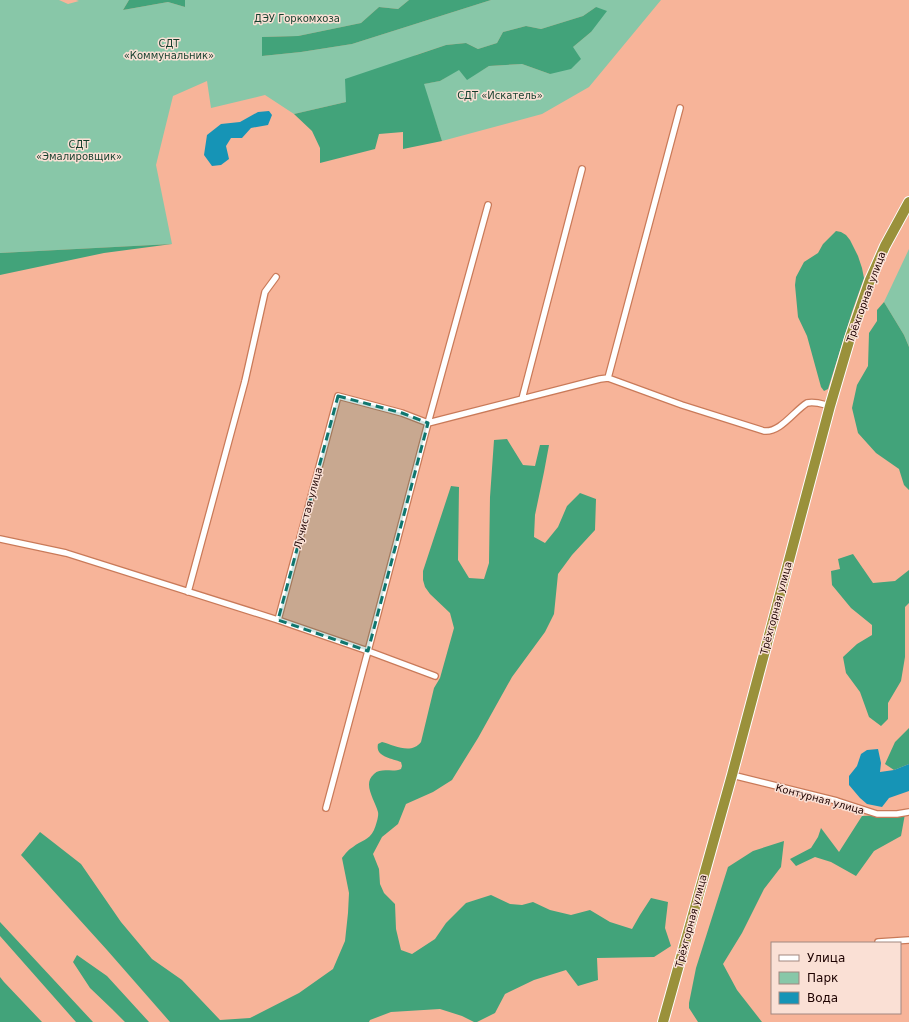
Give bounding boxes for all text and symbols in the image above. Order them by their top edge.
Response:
park label: ДЭУ Горкомхоза [254,13,340,24]
park label: СДТ «Коммунальник» [124,38,214,61]
park label: СДТ «Искатель» [457,90,543,101]
park label: СДТ «Эмалировщик» [36,139,122,162]
street label: Трёхгорная улица [844,250,888,345]
street label: Лучистая улица [292,466,324,550]
street label: Трёхгорная улица [758,560,794,657]
street label: Контурная улица [774,782,866,816]
street label: Трёхгорная улица [673,873,709,970]
legend [771,942,901,1014]
text: Улица [807,951,845,965]
text: Парк [807,971,838,985]
text: Вода [807,991,838,1005]

